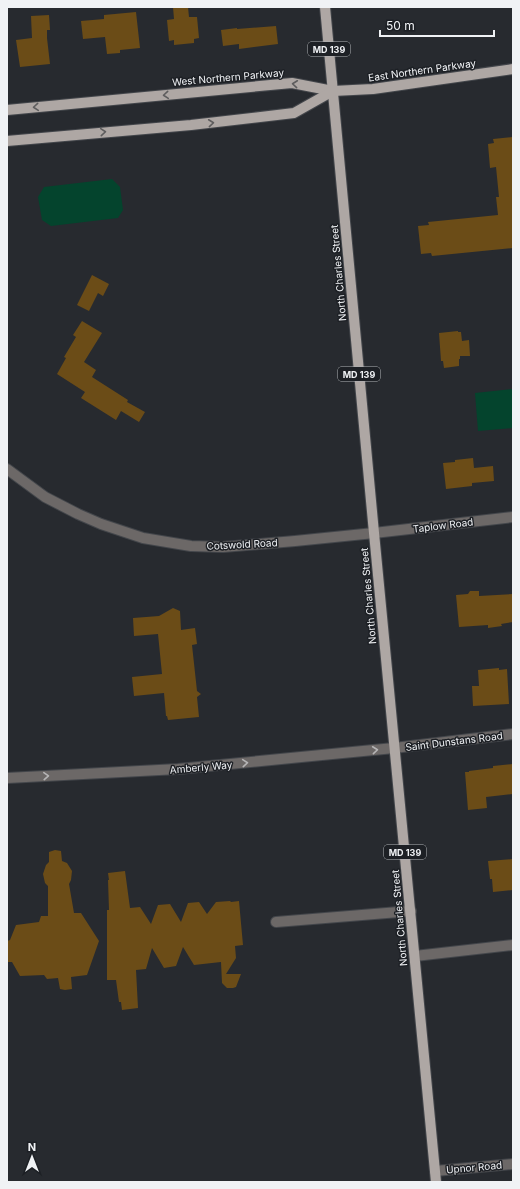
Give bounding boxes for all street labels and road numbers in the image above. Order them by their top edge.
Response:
road number: MD 139 [308,42,350,56]
street label: East Northern Parkway [367,56,477,84]
street label: West Northern Parkway [172,66,285,88]
street label: North Charles Street [328,224,348,322]
road number: MD 139 [338,367,380,381]
street label: Taplow Road [412,515,474,535]
street label: Cotswold Road [206,536,278,552]
street label: North Charles Street [358,547,378,645]
street label: Saint Dunstans Road [405,729,503,753]
street label: Amberly Way [169,758,233,776]
road number: MD 139 [384,845,426,859]
street label: North Charles Street [389,869,409,967]
street label: Upnor Road [445,1159,503,1175]

